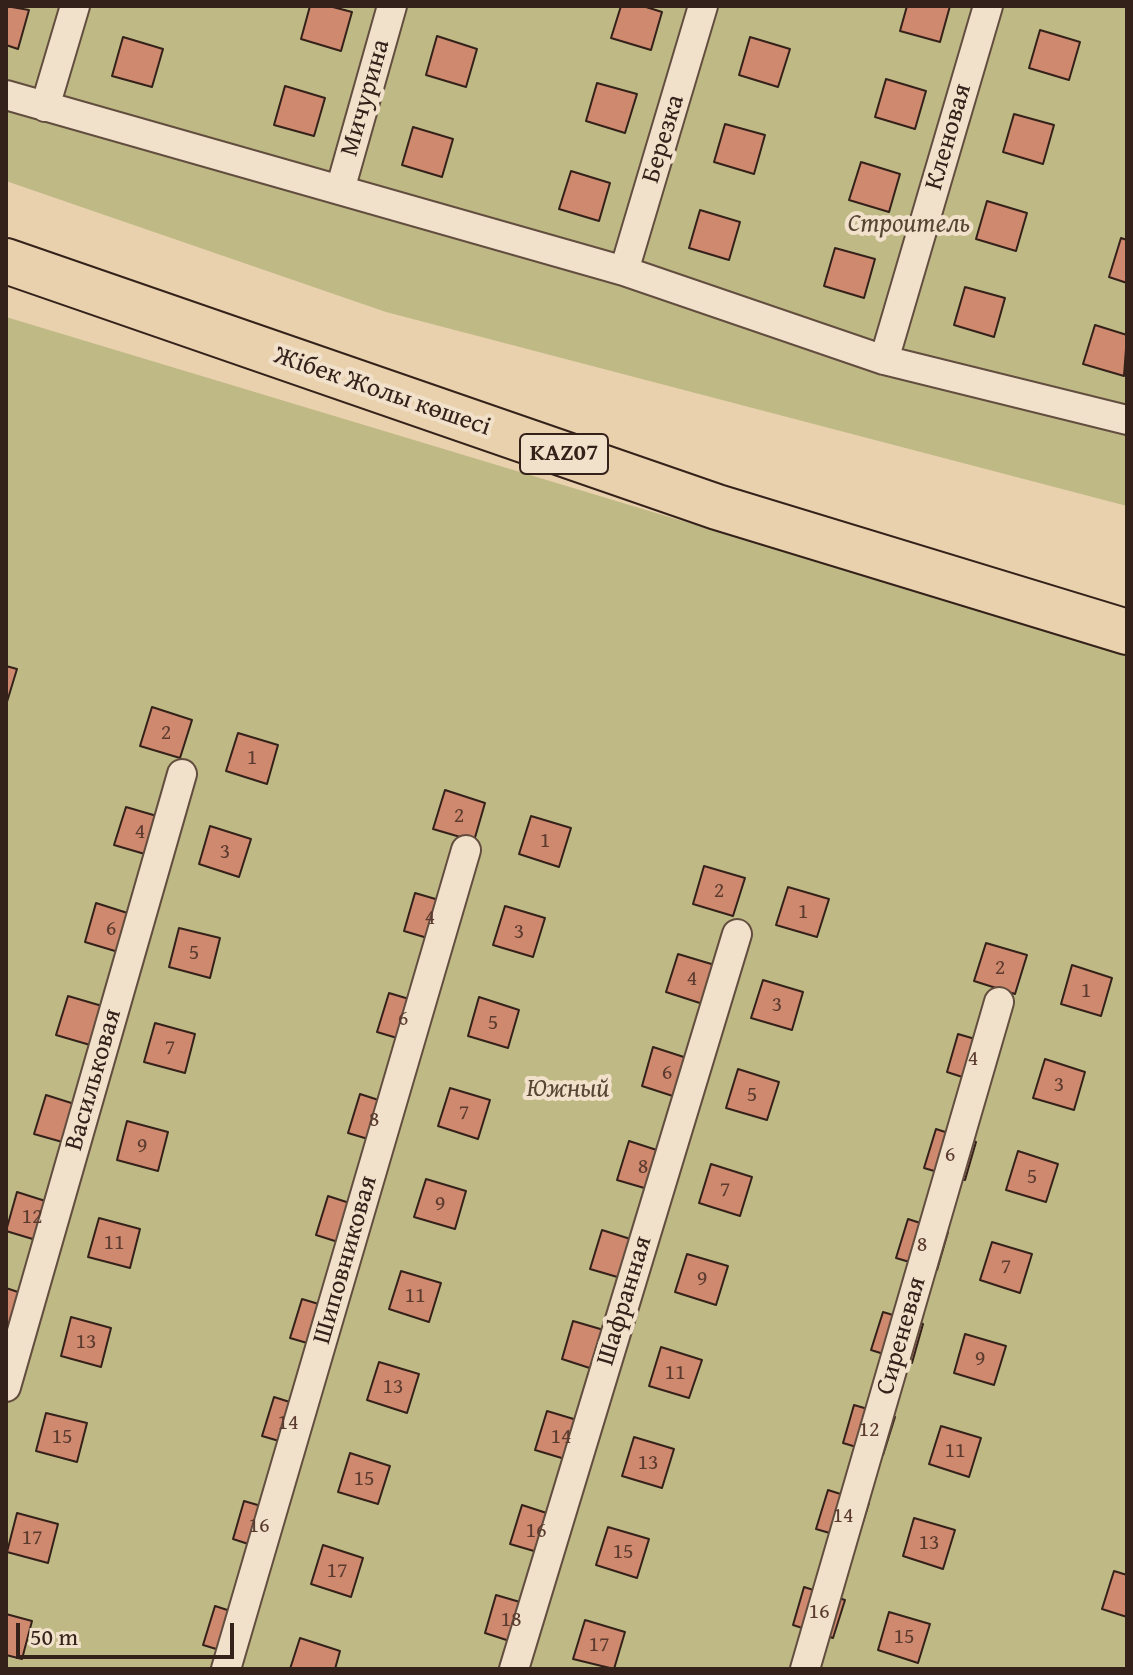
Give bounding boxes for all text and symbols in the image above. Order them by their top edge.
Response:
street label: Мичурина [334,36,398,160]
street label: Кленовая [919,80,979,194]
street label: Березка [636,91,692,187]
park label: Строитель [848,208,970,240]
street label: Жібек Жолы көшесі [269,340,495,444]
road number: KAZ07 [520,434,608,474]
house number: 2 [161,720,171,746]
house number: 1 [247,745,257,771]
house number: 2 [454,803,464,829]
house number: 4 [135,819,145,845]
house number: 1 [540,828,550,854]
house number: 3 [220,839,230,865]
house number: 2 [714,878,724,904]
house number: 1 [798,899,808,925]
house number: 4 [425,905,435,931]
house number: 6 [106,916,116,942]
house number: 3 [514,919,524,945]
house number: 5 [189,940,199,966]
house number: 2 [995,955,1005,981]
house number: 4 [687,966,697,992]
house number: 1 [1081,978,1091,1004]
house number: 3 [772,992,782,1018]
street label: Васильковая [59,1006,129,1154]
house number: 6 [398,1006,408,1032]
house number: 5 [488,1010,498,1036]
house number: 7 [165,1035,175,1061]
house number: 4 [968,1046,978,1072]
house number: 6 [662,1060,672,1086]
house number: 3 [1054,1072,1064,1098]
park label: Южный [526,1073,610,1105]
house number: 5 [747,1082,757,1108]
house number: 7 [459,1100,469,1126]
house number: 8 [369,1107,379,1133]
house number: 9 [137,1133,147,1159]
house number: 6 [945,1142,955,1168]
house number: 8 [638,1154,648,1180]
house number: 5 [1027,1164,1037,1190]
street label: Шиповниковая [307,1172,385,1348]
house number: 7 [720,1177,730,1203]
house number: 9 [435,1191,445,1217]
house number: 12 [21,1204,43,1230]
house number: 11 [103,1230,125,1256]
house number: 8 [917,1232,927,1258]
street label: Шафранная [591,1233,659,1369]
house number: 7 [1001,1254,1011,1280]
house number: 9 [697,1266,707,1292]
street label: Сиреневая [870,1273,934,1399]
house number: 11 [404,1283,426,1309]
house number: 13 [75,1329,97,1355]
house number: 9 [975,1346,985,1372]
house number: 11 [664,1360,686,1386]
house number: 13 [382,1374,404,1400]
house number: 14 [277,1410,299,1436]
house number: 12 [858,1417,880,1443]
house number: 15 [51,1424,73,1450]
house number: 14 [550,1424,572,1450]
house number: 11 [944,1438,966,1464]
house number: 13 [637,1450,659,1476]
house number: 15 [353,1466,375,1492]
house number: 14 [832,1503,854,1529]
house number: 16 [248,1513,270,1539]
house number: 16 [525,1518,547,1544]
house number: 17 [21,1525,43,1551]
house number: 13 [918,1530,940,1556]
house number: 15 [612,1539,634,1565]
house number: 17 [326,1558,348,1584]
house number: 16 [808,1599,830,1625]
scale bar [20,1607,238,1657]
house number: 18 [500,1607,522,1633]
text: 50 m [30,1619,78,1654]
house number: 15 [893,1624,915,1650]
house number: 17 [588,1632,610,1658]

